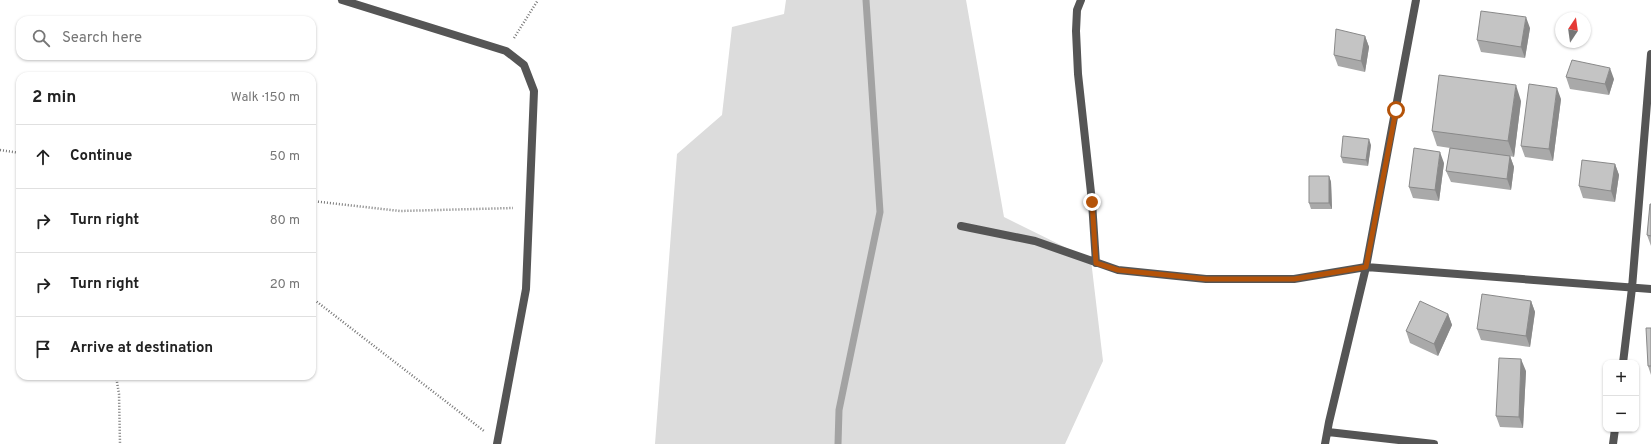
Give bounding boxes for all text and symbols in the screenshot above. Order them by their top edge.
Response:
north arrow [1555,12,1591,48]
search box [16,16,316,60]
icon: search [30,27,52,49]
text: Search here [62,29,142,48]
text: 2 min [32,87,76,109]
text: Walk · 150 m [231,90,300,106]
route start [1387,101,1405,119]
icon: ahead [32,146,54,168]
text: Continue [70,147,132,166]
text: 50 m [270,149,300,165]
route end [1083,193,1101,211]
icon: right [32,210,54,232]
text: Turn right [70,211,139,230]
text: 80 m [270,213,300,229]
icon: right [32,274,54,296]
text: Turn right [70,275,139,294]
text: 20 m [270,277,300,293]
icon: arrive [32,338,54,360]
text: Arrive at destination [70,339,213,358]
map controls [1603,360,1639,432]
button: + [1603,360,1639,396]
button: − [1603,396,1639,432]

